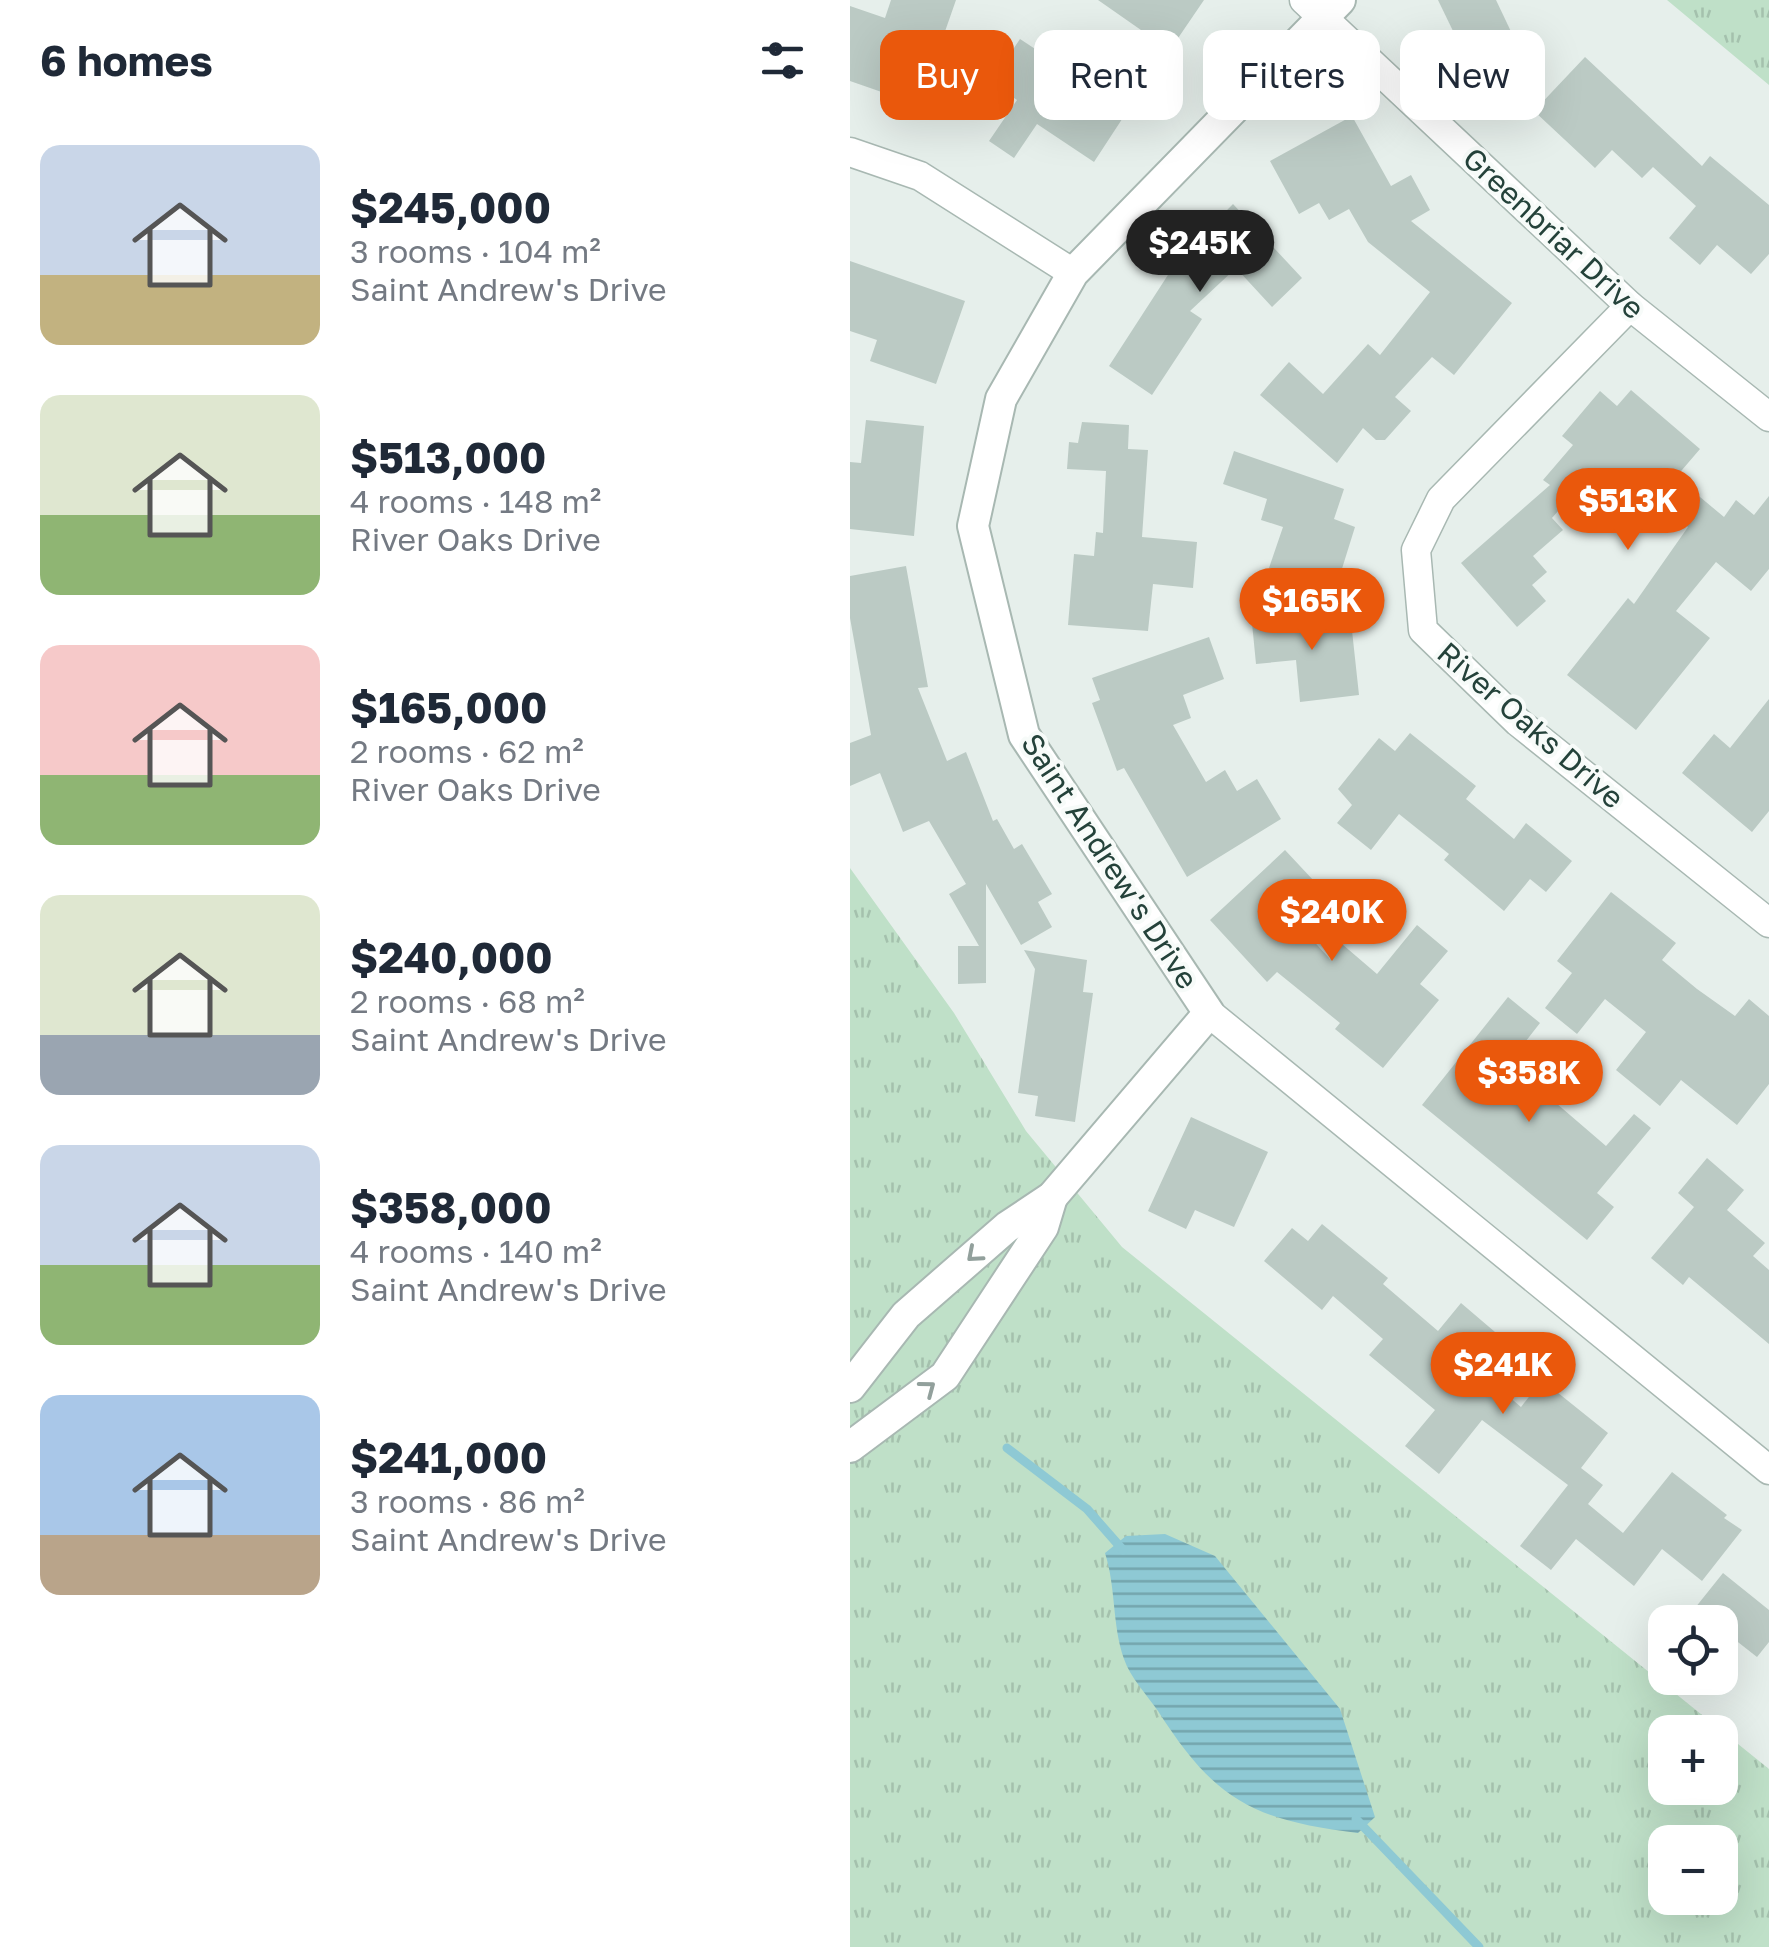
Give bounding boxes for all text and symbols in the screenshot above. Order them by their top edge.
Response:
chip: Buy [880,30,1014,120]
chip: Rent [1034,30,1183,120]
chip: Filters [1203,30,1380,120]
chip: New [1400,30,1545,120]
icon: filters [755,33,810,88]
text: 6 homes [40,35,213,85]
street label: Greenbriar Drive [1456,140,1652,326]
text: $245,000 [350,182,551,232]
icon: home [120,185,240,305]
pin: $245K [1130,210,1270,295]
text: $245K [1148,223,1252,261]
text: 3 rooms · 104 m² [350,232,601,270]
text: Saint Andrew's Drive [350,270,667,308]
text: $513,000 [350,432,546,482]
icon: home [120,435,240,555]
pin: $513K [1558,468,1698,553]
text: $513K [1578,481,1678,519]
text: 4 rooms · 148 m² [350,482,601,520]
text: River Oaks Drive [350,520,601,558]
pin: $165K [1242,568,1382,653]
text: $165K [1262,581,1362,619]
street label: River Oaks Drive [1430,634,1632,816]
text: $165,000 [350,682,547,732]
icon: home [120,685,240,805]
street label: Saint Andrew's Drive [1014,727,1206,995]
text: 2 rooms · 62 m² [350,732,584,770]
text: River Oaks Drive [350,770,601,808]
pin: $240K [1262,879,1402,964]
text: $240K [1280,892,1384,930]
text: $240,000 [350,932,553,982]
icon: home [120,935,240,1055]
text: 2 rooms · 68 m² [350,982,585,1020]
text: Saint Andrew's Drive [350,1020,667,1058]
pin: $358K [1459,1040,1599,1125]
text: $358K [1477,1053,1581,1091]
text: $358,000 [350,1182,552,1232]
icon: home [120,1185,240,1305]
text: 4 rooms · 140 m² [350,1232,602,1270]
one-way arrow [968,1244,986,1262]
text: Saint Andrew's Drive [350,1270,667,1308]
pin: $241K [1433,1332,1573,1417]
text: $241K [1453,1345,1553,1383]
one-way arrow [917,1383,935,1400]
text: $241,000 [350,1432,547,1482]
icon: home [120,1435,240,1555]
text: 3 rooms · 86 m² [350,1482,585,1520]
text: Saint Andrew's Drive [350,1520,667,1558]
map controls [1648,1605,1738,1915]
button: locate [1648,1605,1738,1695]
button: + [1648,1715,1738,1805]
button: − [1648,1825,1738,1915]

